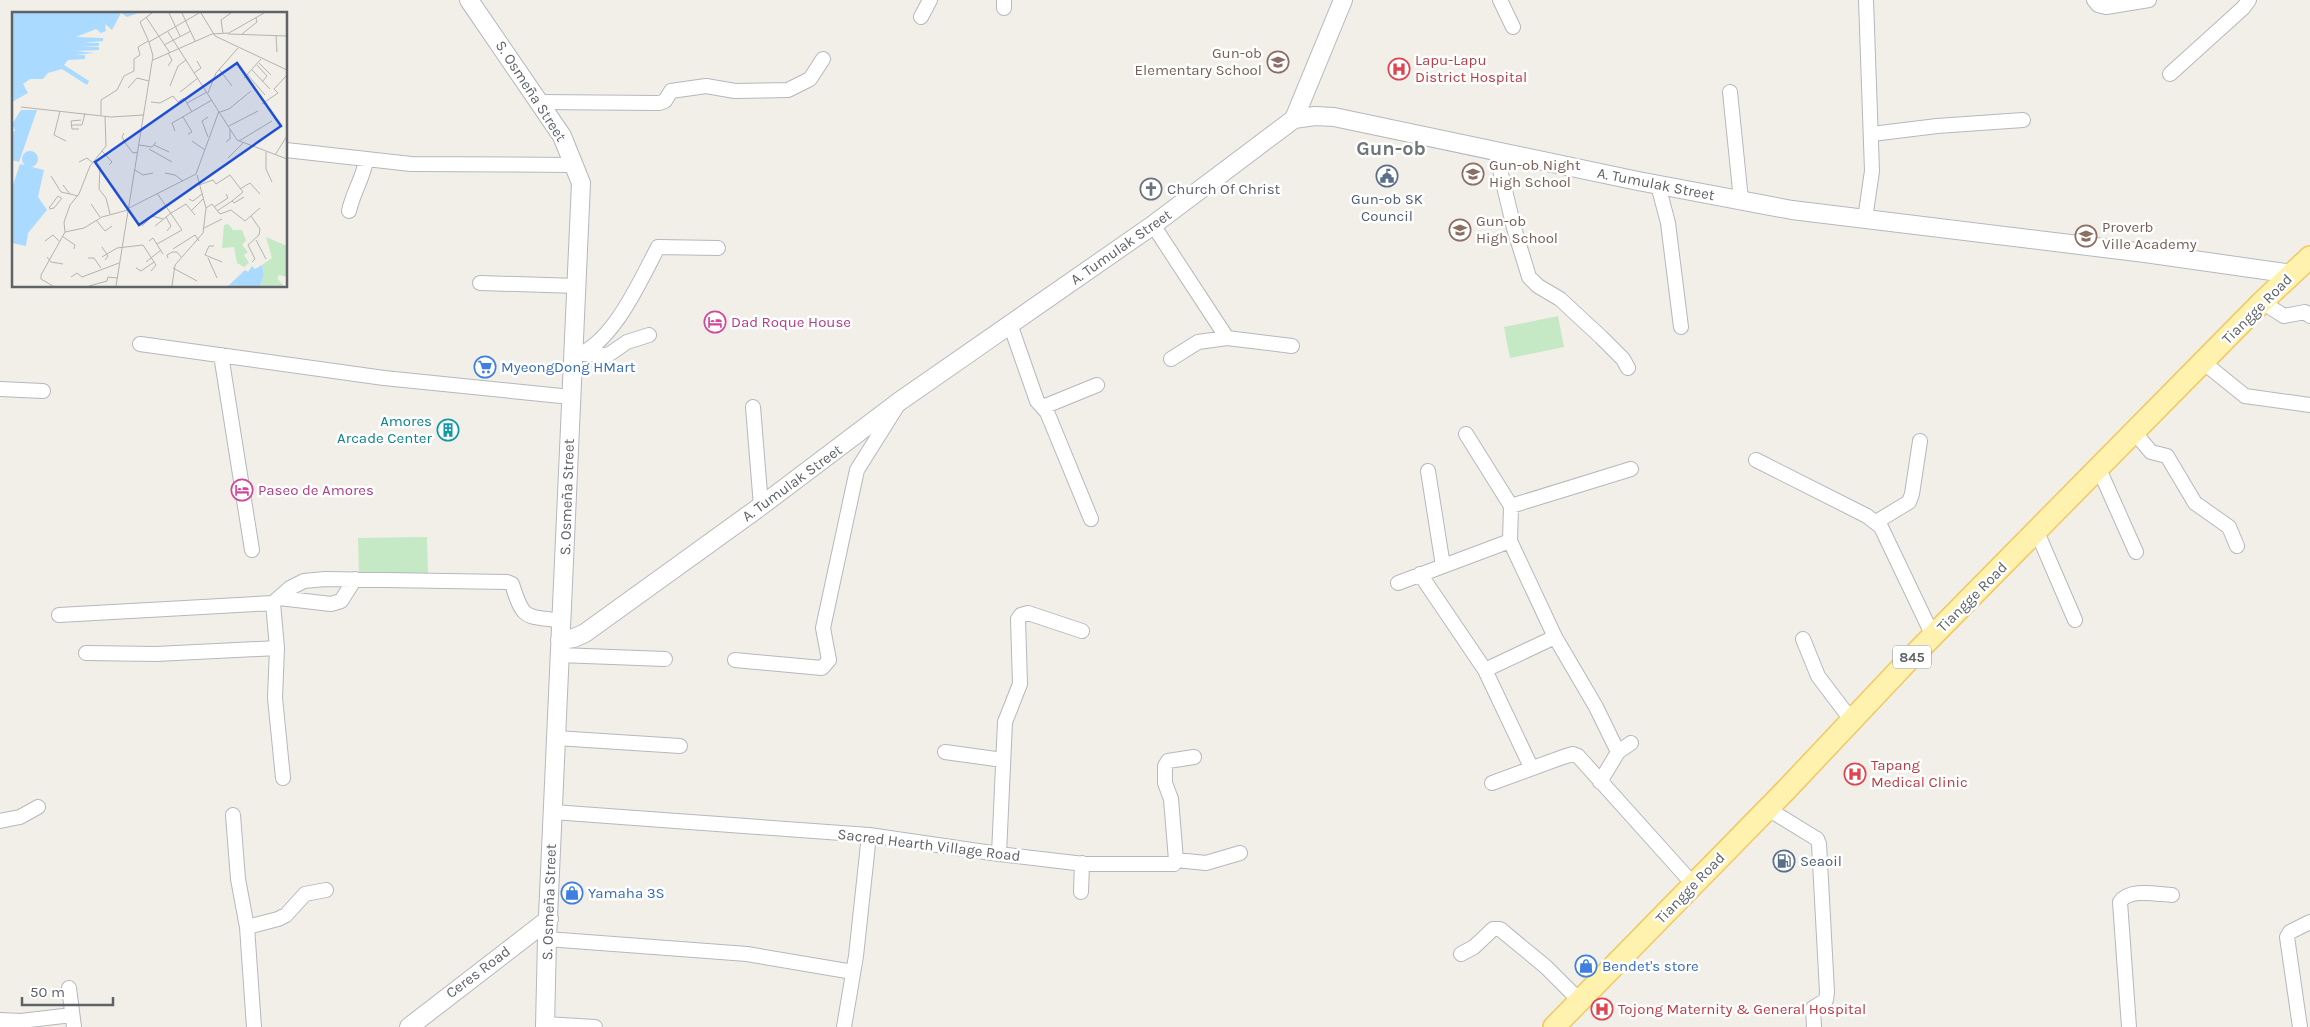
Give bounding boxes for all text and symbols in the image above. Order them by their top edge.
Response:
inset map [12,12,288,288]
street label: S. Osmeña Street [492,37,571,145]
place label: Gun-ob Elementary School [1135,44,1262,79]
school or university icon: Gun-ob Elementary School [1266,50,1290,74]
place label: Lapu-Lapu District Hospital [1415,51,1527,86]
hospital icon: Lapu-Lapu District Hospital [1387,57,1411,81]
district label: Gun-ob [1356,137,1426,160]
place label: Gun-ob Night High School [1489,156,1581,191]
school or university icon: Gun-ob Night High School [1461,162,1485,186]
public building icon: Gun-ob SK Council [1375,164,1399,188]
street label: A. Tumulak Street [1596,164,1717,204]
church icon: Church Of Christ [1139,177,1163,201]
place label: Church Of Christ [1167,180,1281,198]
place label: Gun-ob SK Council [1351,190,1423,225]
street label: A. Tumulak Street [1067,205,1175,289]
place label: Gun-ob High School [1476,212,1558,247]
school or university icon: Gun-ob High School [1448,218,1472,242]
place label: Proverb Ville Academy [2102,218,2197,253]
school or university icon: Proverb Ville Academy [2074,224,2098,248]
street label: Tiangge Road [2218,270,2296,348]
hotel icon: Dad Roque House [703,310,727,334]
place label: Dad Roque House [731,313,851,331]
supermarket icon: MyeongDong HMart [473,355,497,379]
place label: MyeongDong HMart [501,358,636,376]
place label: Amores Arcade Center [337,412,433,447]
building icon: Amores Arcade Center [436,418,460,442]
street label: S. Osmeña Street [556,438,578,556]
street label: A. Tumulak Street [738,440,846,525]
hotel icon: Paseo de Amores [230,478,254,502]
place label: Paseo de Amores [258,481,374,499]
street label: Tiangge Road [1933,558,2011,636]
road number: 845 [1893,646,1931,669]
place label: Tapang Medical Clinic [1871,756,1968,791]
hospital icon: Tapang Medical Clinic [1843,762,1867,786]
street label: Sacred Hearth Village Road [837,825,1021,865]
street label: S. Osmeña Street [538,843,560,961]
street label: Tiangge Road [1652,849,1728,927]
fuel station icon: Seaoil [1772,849,1796,873]
place label: Seaoil [1800,852,1842,870]
shop icon: Yamaha 3S [560,881,584,905]
place label: Yamaha 3S [588,884,665,902]
street label: Ceres Road [442,942,514,1002]
shop icon: Bendet's store [1574,954,1598,978]
place label: Bendet's store [1602,957,1699,975]
scale bar [22,974,114,1006]
text: 50 m [30,983,65,1001]
hospital icon: Tojong Maternity & General Hospital [1590,997,1614,1021]
place label: Tojong Maternity & General Hospital [1618,1000,1866,1018]

